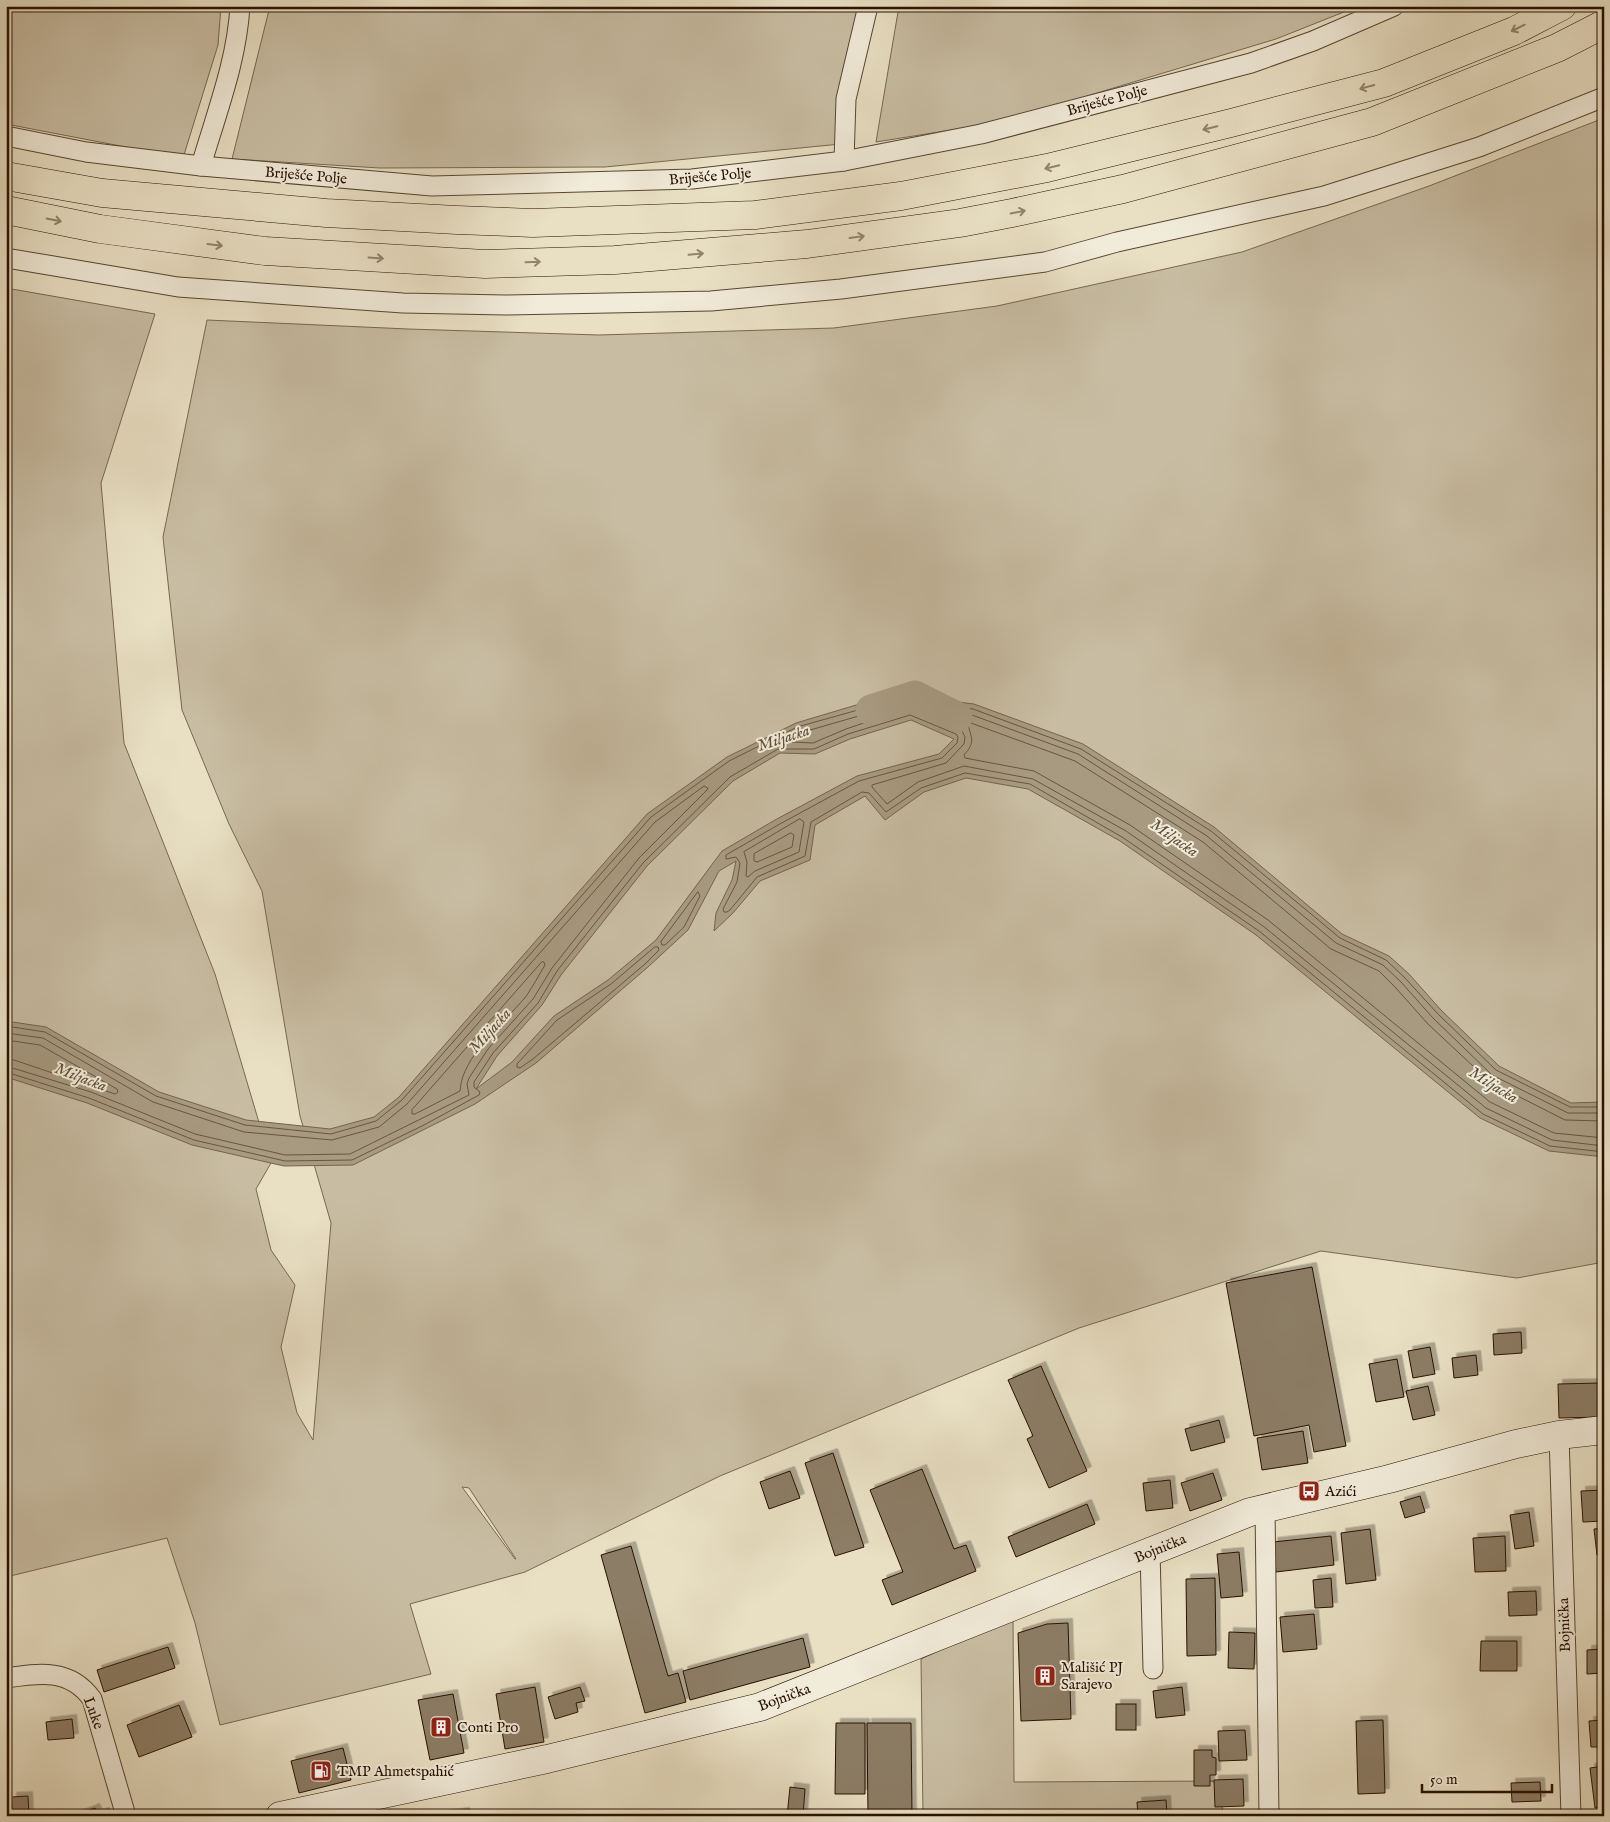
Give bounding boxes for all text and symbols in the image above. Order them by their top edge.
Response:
one-way arrow [1511,24,1526,34]
street label: Briješće Polje [1065,81,1150,120]
one-way arrow [1359,83,1375,92]
one-way arrow [1202,124,1218,133]
street label: Briješće Polje [264,162,348,189]
street label: Briješće Polje [668,163,752,190]
one-way arrow [1044,163,1060,172]
one-way arrow [1009,207,1025,216]
one-way arrow [46,216,62,225]
one-way arrow [849,232,865,242]
one-way arrow [206,240,222,250]
one-way arrow [687,249,703,259]
one-way arrow [368,254,384,263]
one-way arrow [525,258,541,267]
water label: Miljacka [755,721,812,757]
water label: Miljacka [1146,815,1202,862]
water label: Miljacka [465,1005,516,1058]
water label: Miljacka [52,1059,109,1097]
water label: Miljacka [1465,1063,1521,1108]
bus stop icon: Azići [1297,1479,1321,1503]
place label: Azići [1324,1482,1357,1501]
street label: Bojnička [1131,1529,1189,1567]
street label: Bojnička [1554,1597,1575,1653]
place label: Mališić PJ Sarajevo [1061,1658,1123,1694]
building icon: Mališić PJ Sarajevo [1033,1664,1057,1688]
street label: Bojnička [755,1679,813,1716]
street label: Luke [79,1694,108,1732]
building icon: Conti Pro [429,1715,453,1739]
place label: Conti Pro [457,1718,518,1737]
fuel station icon: TMP Ahmetspahić [309,1759,333,1783]
place label: TMP Ahmetspahić [337,1762,454,1781]
scale bar [1422,1762,1552,1794]
text: 50 m [1430,1770,1458,1789]

